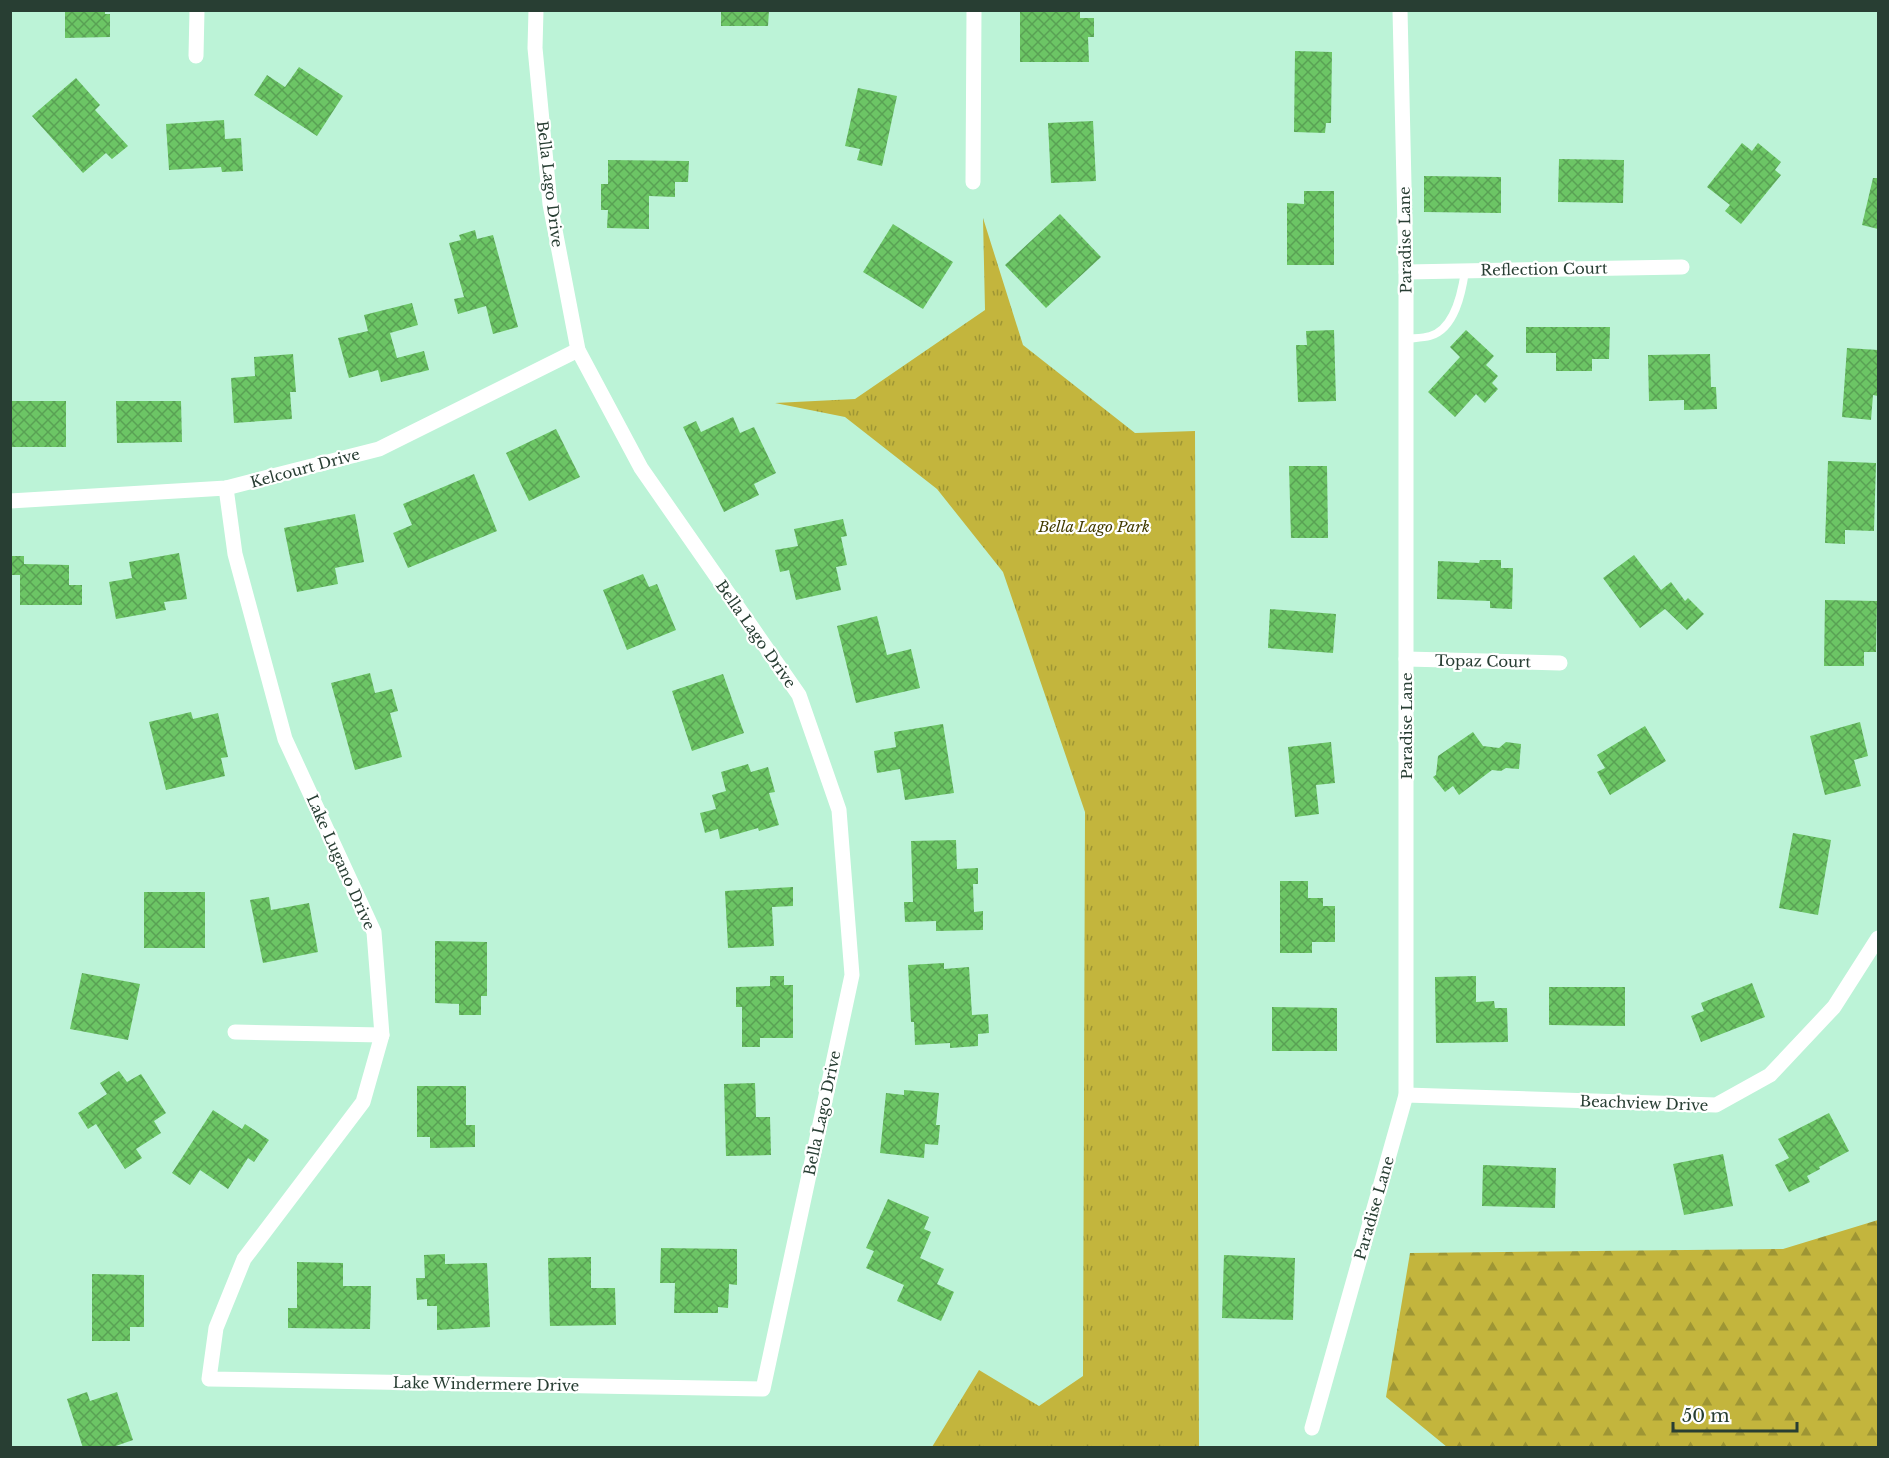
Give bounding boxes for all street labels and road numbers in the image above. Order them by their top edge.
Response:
street label: Bella Lago Drive [533,120,567,248]
street label: Paradise Lane [1395,186,1415,294]
street label: Reflection Court [1480,258,1608,280]
street label: Kelcourt Drive [248,444,362,492]
street label: Bella Lago Drive [712,576,800,692]
street label: Topaz Court [1435,651,1532,671]
street label: Paradise Lane [1397,673,1416,780]
street label: Lake Lugano Drive [303,791,379,933]
street label: Bella Lago Drive [799,1049,845,1177]
street label: Beachview Drive [1579,1091,1709,1115]
street label: Paradise Lane [1350,1154,1398,1262]
street label: Lake Windermere Drive [393,1373,579,1395]

